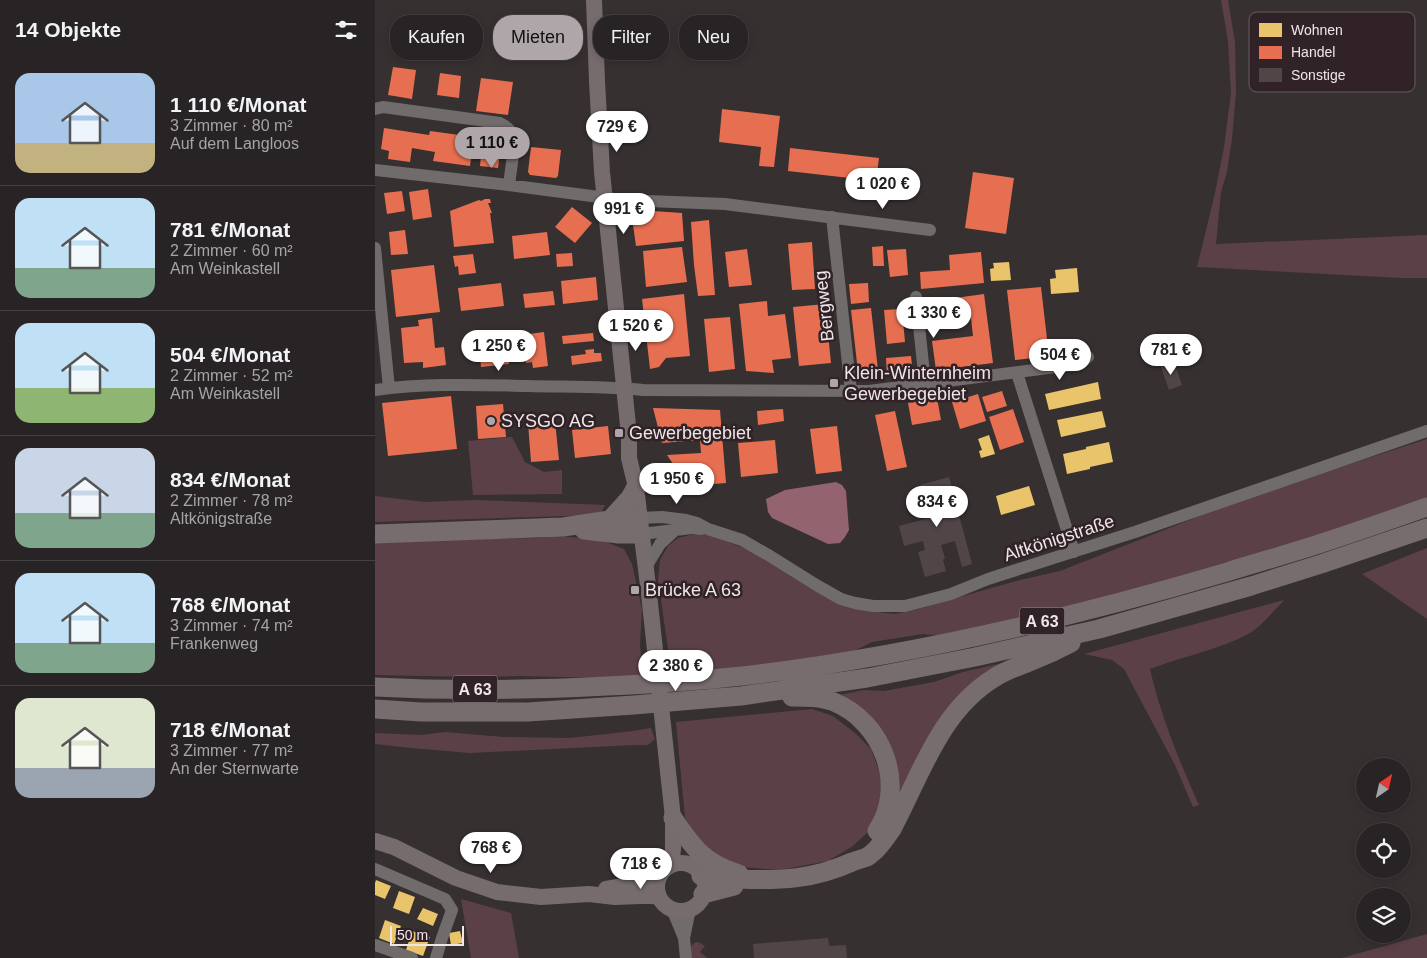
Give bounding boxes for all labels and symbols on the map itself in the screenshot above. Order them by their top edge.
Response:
legend [1249,12,1415,92]
text: Wohnen [1291,22,1343,38]
text: Handel [1291,44,1335,60]
text: Sonstige [1291,67,1346,83]
pin: 729 € [582,110,652,153]
pin: 1 110 € [446,126,538,169]
pin: 1 020 € [837,168,929,210]
pin: 991 € [589,192,659,235]
street label: Bergweg [810,270,838,342]
pin: 1 330 € [888,296,980,339]
pin: 1 520 € [590,310,682,352]
pin: 1 250 € [453,330,545,372]
pin: 781 € [1136,334,1206,376]
pin: 504 € [1025,338,1095,381]
place label: Klein-Winternheim Gewerbegebiet [844,363,991,404]
marker: Klein-Winternheim Gewerbegebiet [828,377,840,389]
place label: SYSGO AG [501,411,595,431]
marker: SYSGO AG [485,415,497,427]
place label: Gewerbegebiet [629,423,751,443]
marker: Gewerbegebiet [613,427,625,439]
pin: 1 950 € [631,462,723,505]
pin: 834 € [902,486,972,528]
street label: Altkönigstraße [1001,511,1117,565]
place label: Brücke A 63 [645,580,741,600]
marker: Brücke A 63 [629,584,641,596]
road number: A 63 [1019,608,1065,634]
pin: 2 380 € [630,650,722,692]
road number: A 63 [453,676,497,702]
north arrow [1356,758,1411,812]
pin: 768 € [456,832,526,874]
pin: 718 € [606,848,676,890]
scale bar [390,923,464,946]

